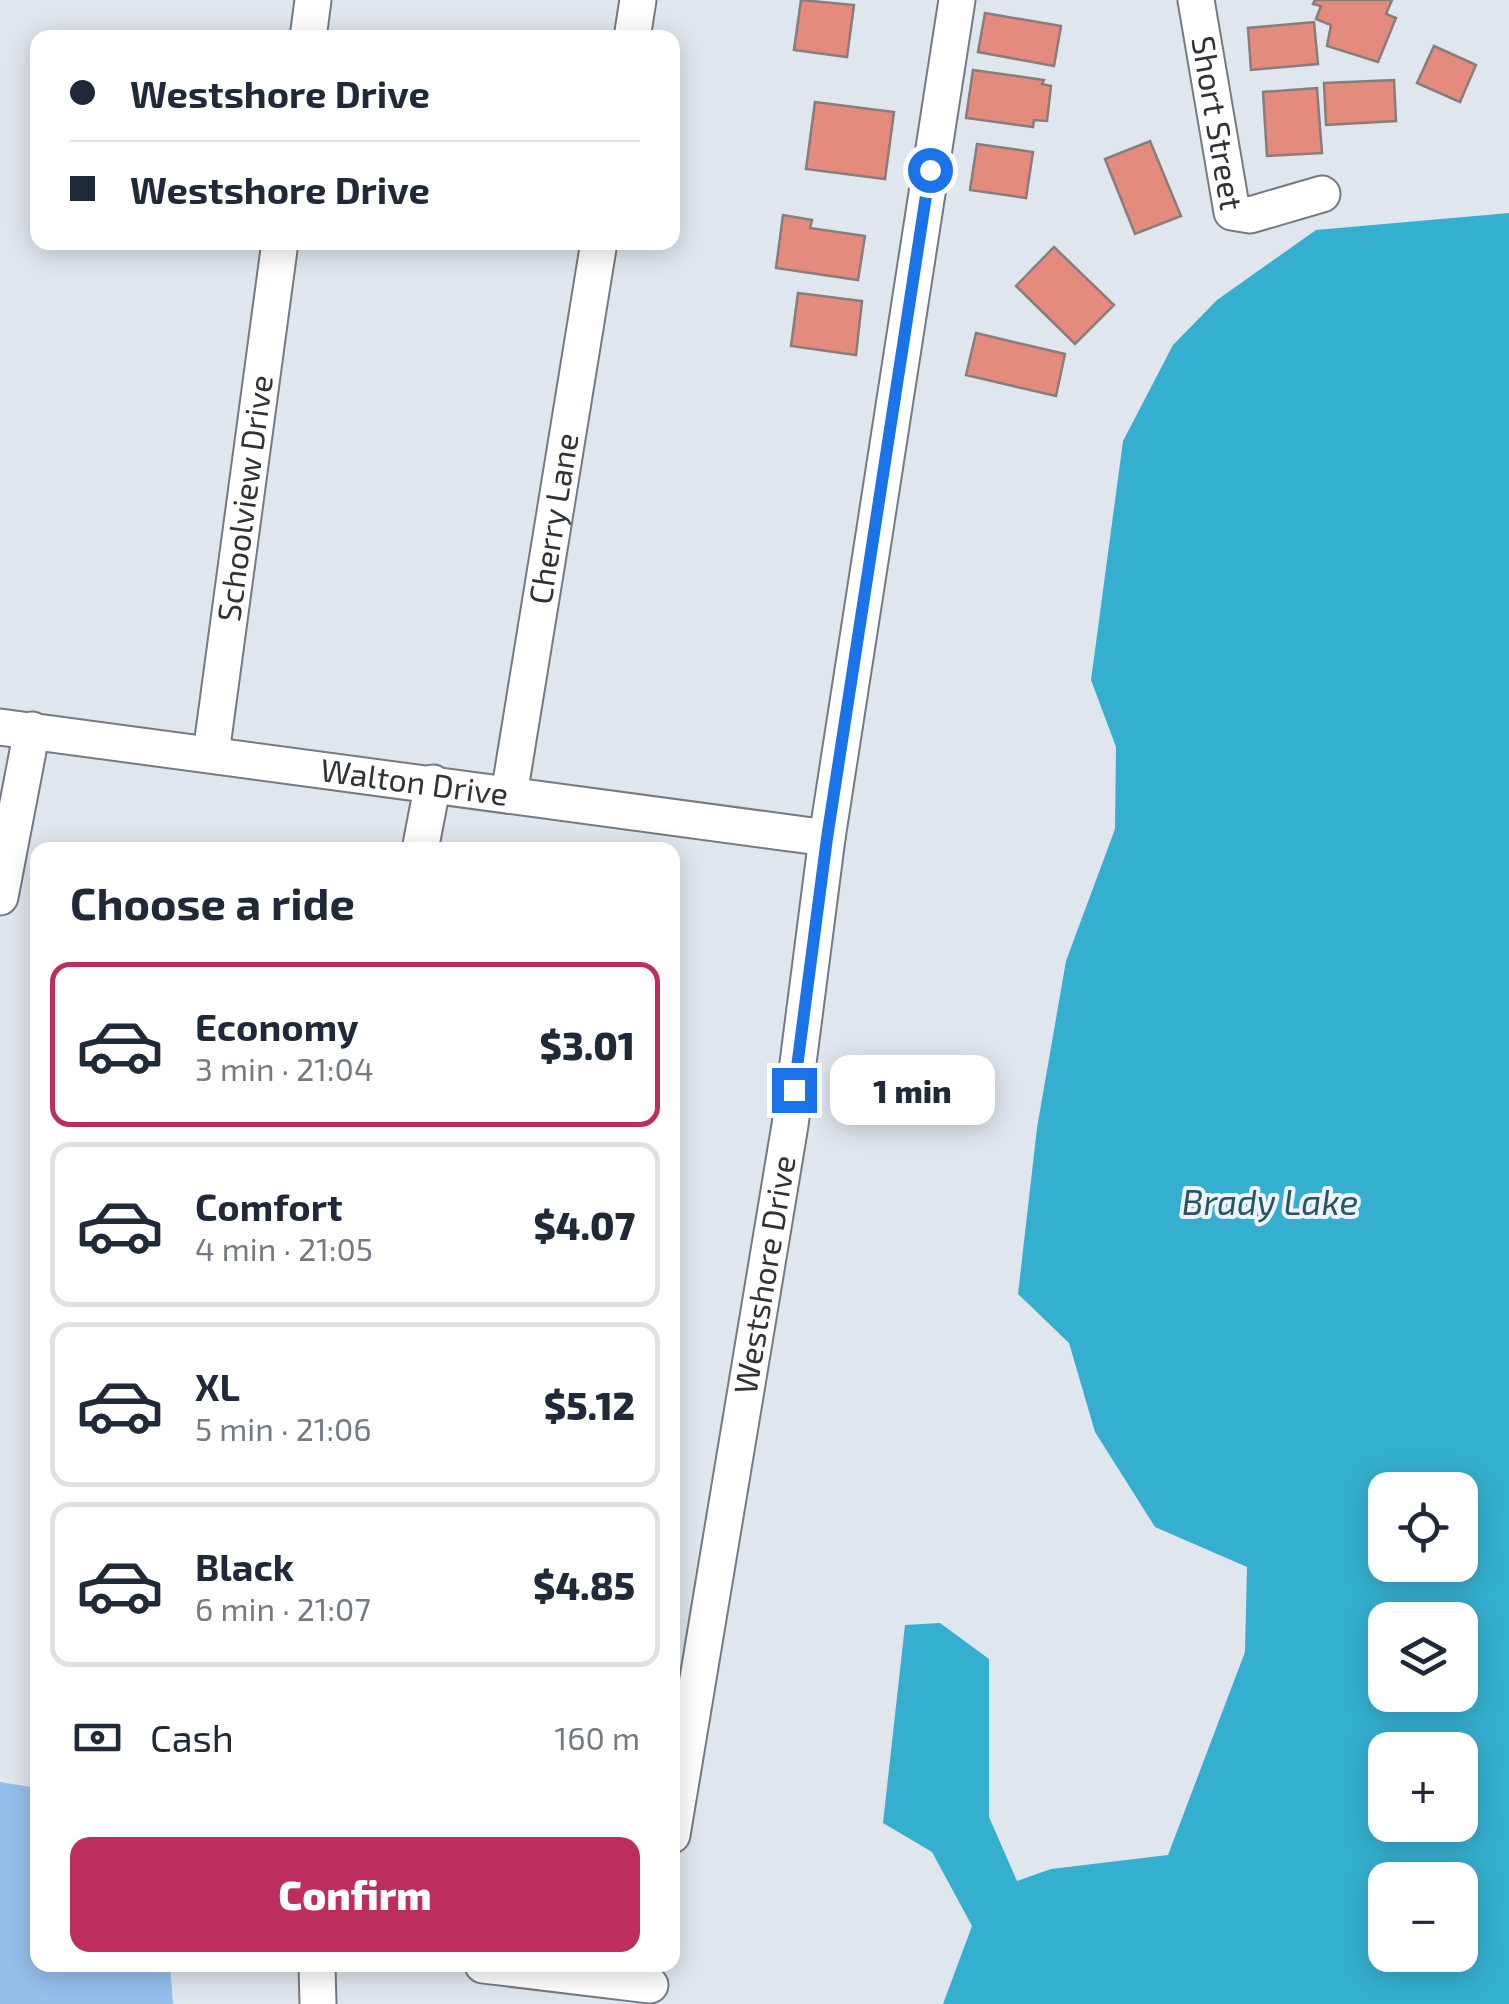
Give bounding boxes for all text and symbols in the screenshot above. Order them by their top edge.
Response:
street label: Short Street [1185,33,1252,213]
text: Westshore Drive [130,70,430,116]
route start [908,148,953,193]
text: Westshore Drive [130,166,430,212]
street label: Schoolview Drive [208,372,279,624]
street label: Cherry Lane [519,430,585,607]
street label: Walton Drive [318,749,511,812]
text: Choose a ride [70,875,355,929]
icon: car [75,1000,165,1090]
text: Economy [195,1003,359,1049]
text: $3.01 [540,1022,635,1068]
text: 3 min · 21:04 [195,1049,374,1087]
callout: 1 min [829,1055,994,1125]
route end [772,1068,817,1113]
text: 1 min [873,1071,952,1109]
street label: Westshore Drive [725,1152,802,1396]
icon: car [75,1180,165,1270]
water label: Brady Lake [1182,1180,1358,1223]
text: Comfort [195,1183,343,1229]
text: $4.07 [534,1202,635,1248]
text: 4 min · 21:05 [195,1229,373,1267]
icon: car [75,1360,165,1450]
text: XL [195,1363,240,1409]
text: $5.12 [544,1382,635,1428]
text: 5 min · 21:06 [195,1409,372,1447]
map controls [1368,1472,1478,1972]
button: locate [1368,1472,1478,1582]
icon: car [75,1540,165,1630]
text: Black [195,1543,294,1589]
text: $4.85 [533,1562,635,1608]
text: 6 min · 21:07 [195,1589,371,1627]
button: layers [1368,1602,1478,1712]
icon: cash [70,1710,125,1765]
text: Cash [150,1714,234,1760]
text: 160 m [554,1718,640,1756]
button: + [1368,1732,1478,1842]
button: Confirm [70,1837,640,1952]
button: − [1368,1862,1478,1972]

